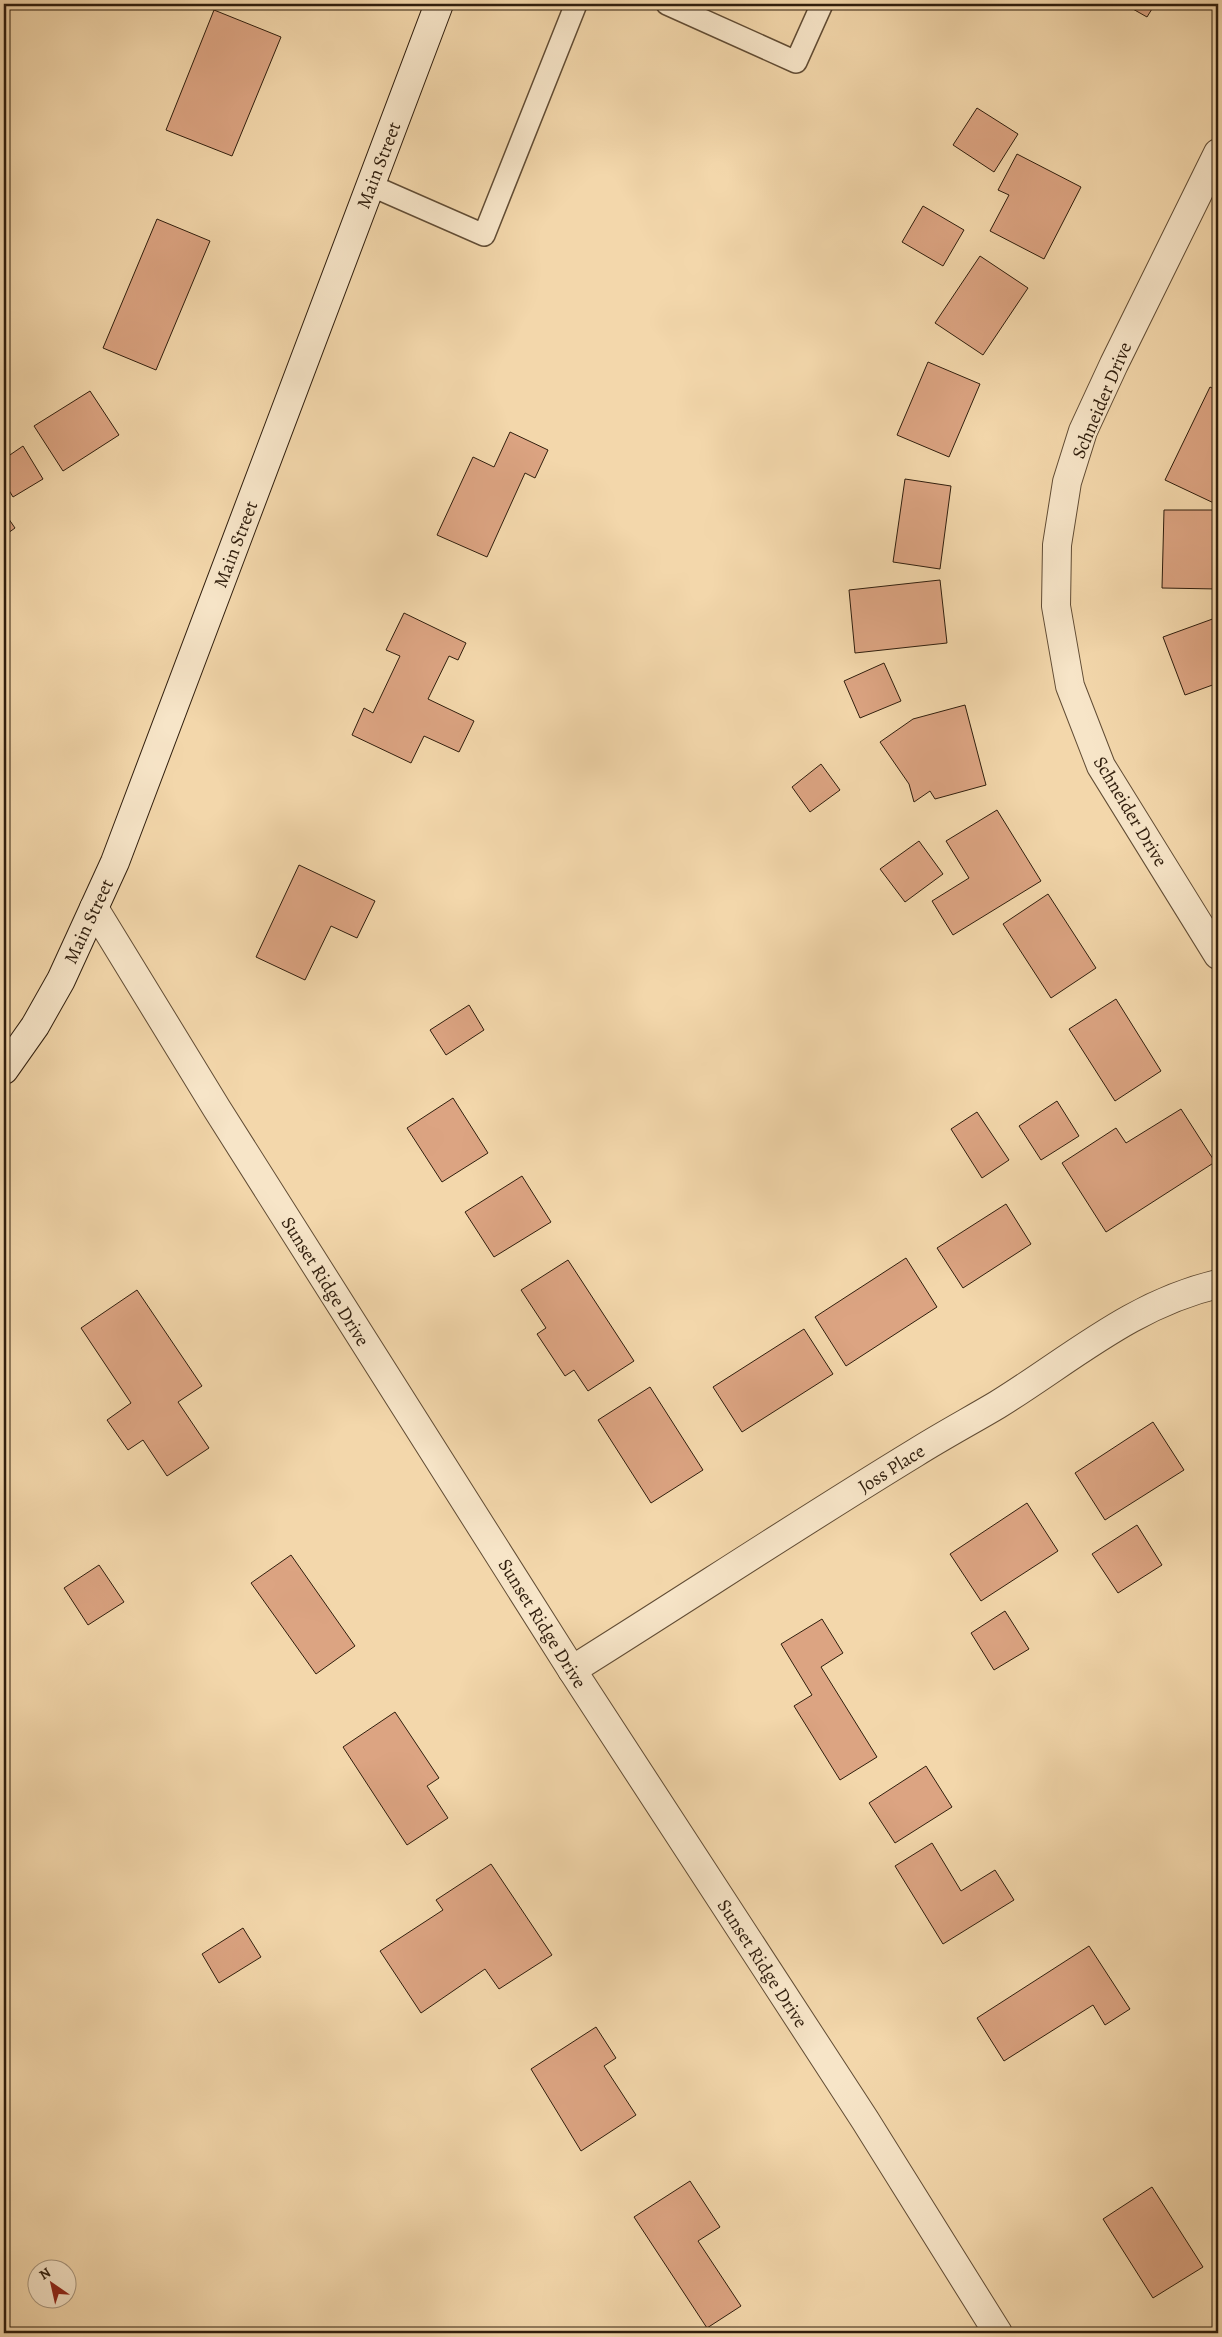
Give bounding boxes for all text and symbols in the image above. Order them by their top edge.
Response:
street label: Main Street [350,118,407,213]
street label: Schneider Drive [1066,338,1138,463]
street label: Main Street [207,497,264,592]
street label: Schneider Drive [1087,751,1173,872]
street label: Main Street [58,875,120,968]
street label: Sunset Ridge Drive [275,1212,375,1351]
street label: Joss Place [853,1438,930,1500]
street label: Sunset Ridge Drive [492,1554,592,1693]
street label: Sunset Ridge Drive [711,1894,813,2033]
north arrow [28,2260,78,2310]
text: N [35,2263,55,2284]

